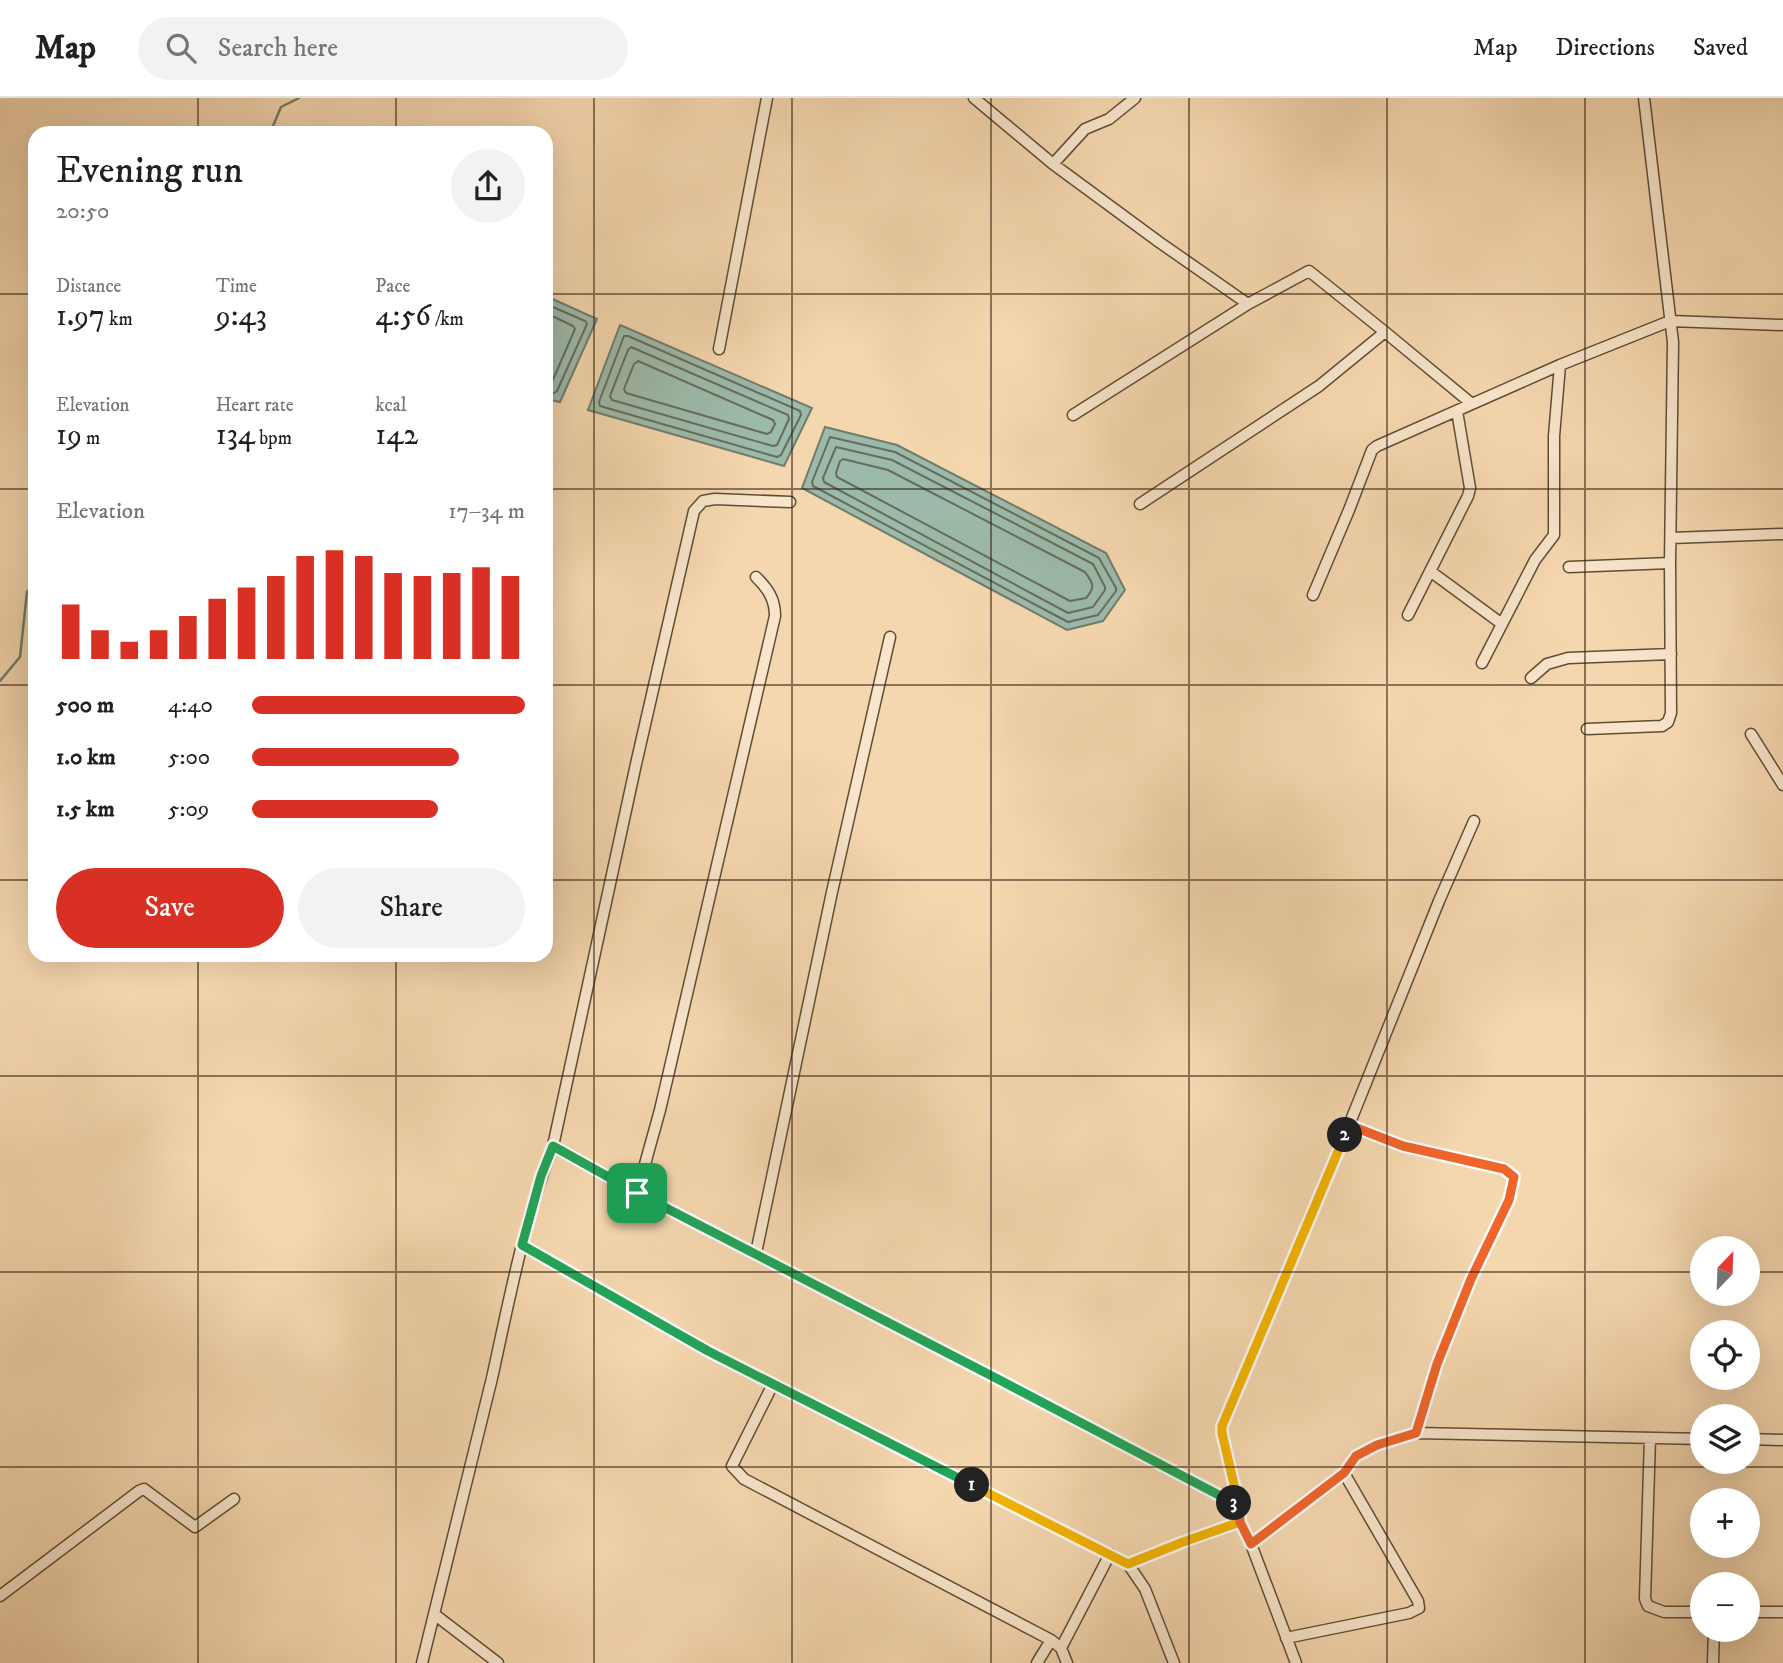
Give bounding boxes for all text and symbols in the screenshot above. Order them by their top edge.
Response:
search box [138,17,628,80]
text: Map [35,28,96,69]
icon: search [162,29,200,67]
text: Search here [218,32,338,65]
text: Map [1473,33,1518,63]
text: Directions [1556,33,1655,63]
text: Saved [1693,33,1748,63]
text: Evening run [56,147,243,195]
button: share [451,149,525,223]
text: 20:50 [56,197,109,226]
text: Distance [56,275,121,298]
text: Time [216,275,257,298]
text: Pace [375,275,410,298]
text: 1.97 [56,298,105,335]
text: 9:43 [216,298,267,335]
text: 4:56 [375,298,431,335]
text: km [105,308,133,331]
text: /km [431,308,464,331]
text: Elevation [56,394,130,417]
text: Heart rate [216,394,294,417]
text: kcal [375,394,407,417]
text: 19 [56,417,82,454]
text: 134 [216,417,255,454]
text: 142 [375,417,418,454]
text: m [82,427,100,450]
text: bpm [255,427,292,450]
text: Elevation [56,497,145,526]
text: 17–34 m [448,497,525,526]
text: 500 m [56,691,114,720]
text: 4:40 [168,691,213,720]
text: 1.0 km [56,743,116,772]
text: 5:00 [168,743,210,772]
text: 1.5 km [56,795,115,824]
text: 5:09 [168,795,209,824]
button: Save [56,868,284,948]
button: Share [298,868,525,948]
pin: 2 [1328,1118,1362,1152]
text: 2 [1340,1123,1349,1146]
pin [607,1163,667,1223]
icon: arrive [618,1174,656,1212]
north arrow [1690,1236,1760,1306]
map controls [1690,1236,1760,1642]
button: locate [1690,1320,1760,1390]
button: layers [1690,1404,1760,1474]
pin: 1 [954,1468,990,1502]
text: 1 [968,1473,975,1496]
pin: 3 [1216,1486,1252,1520]
button: + [1690,1488,1760,1558]
text: 3 [1230,1491,1237,1514]
button: − [1690,1572,1760,1642]

